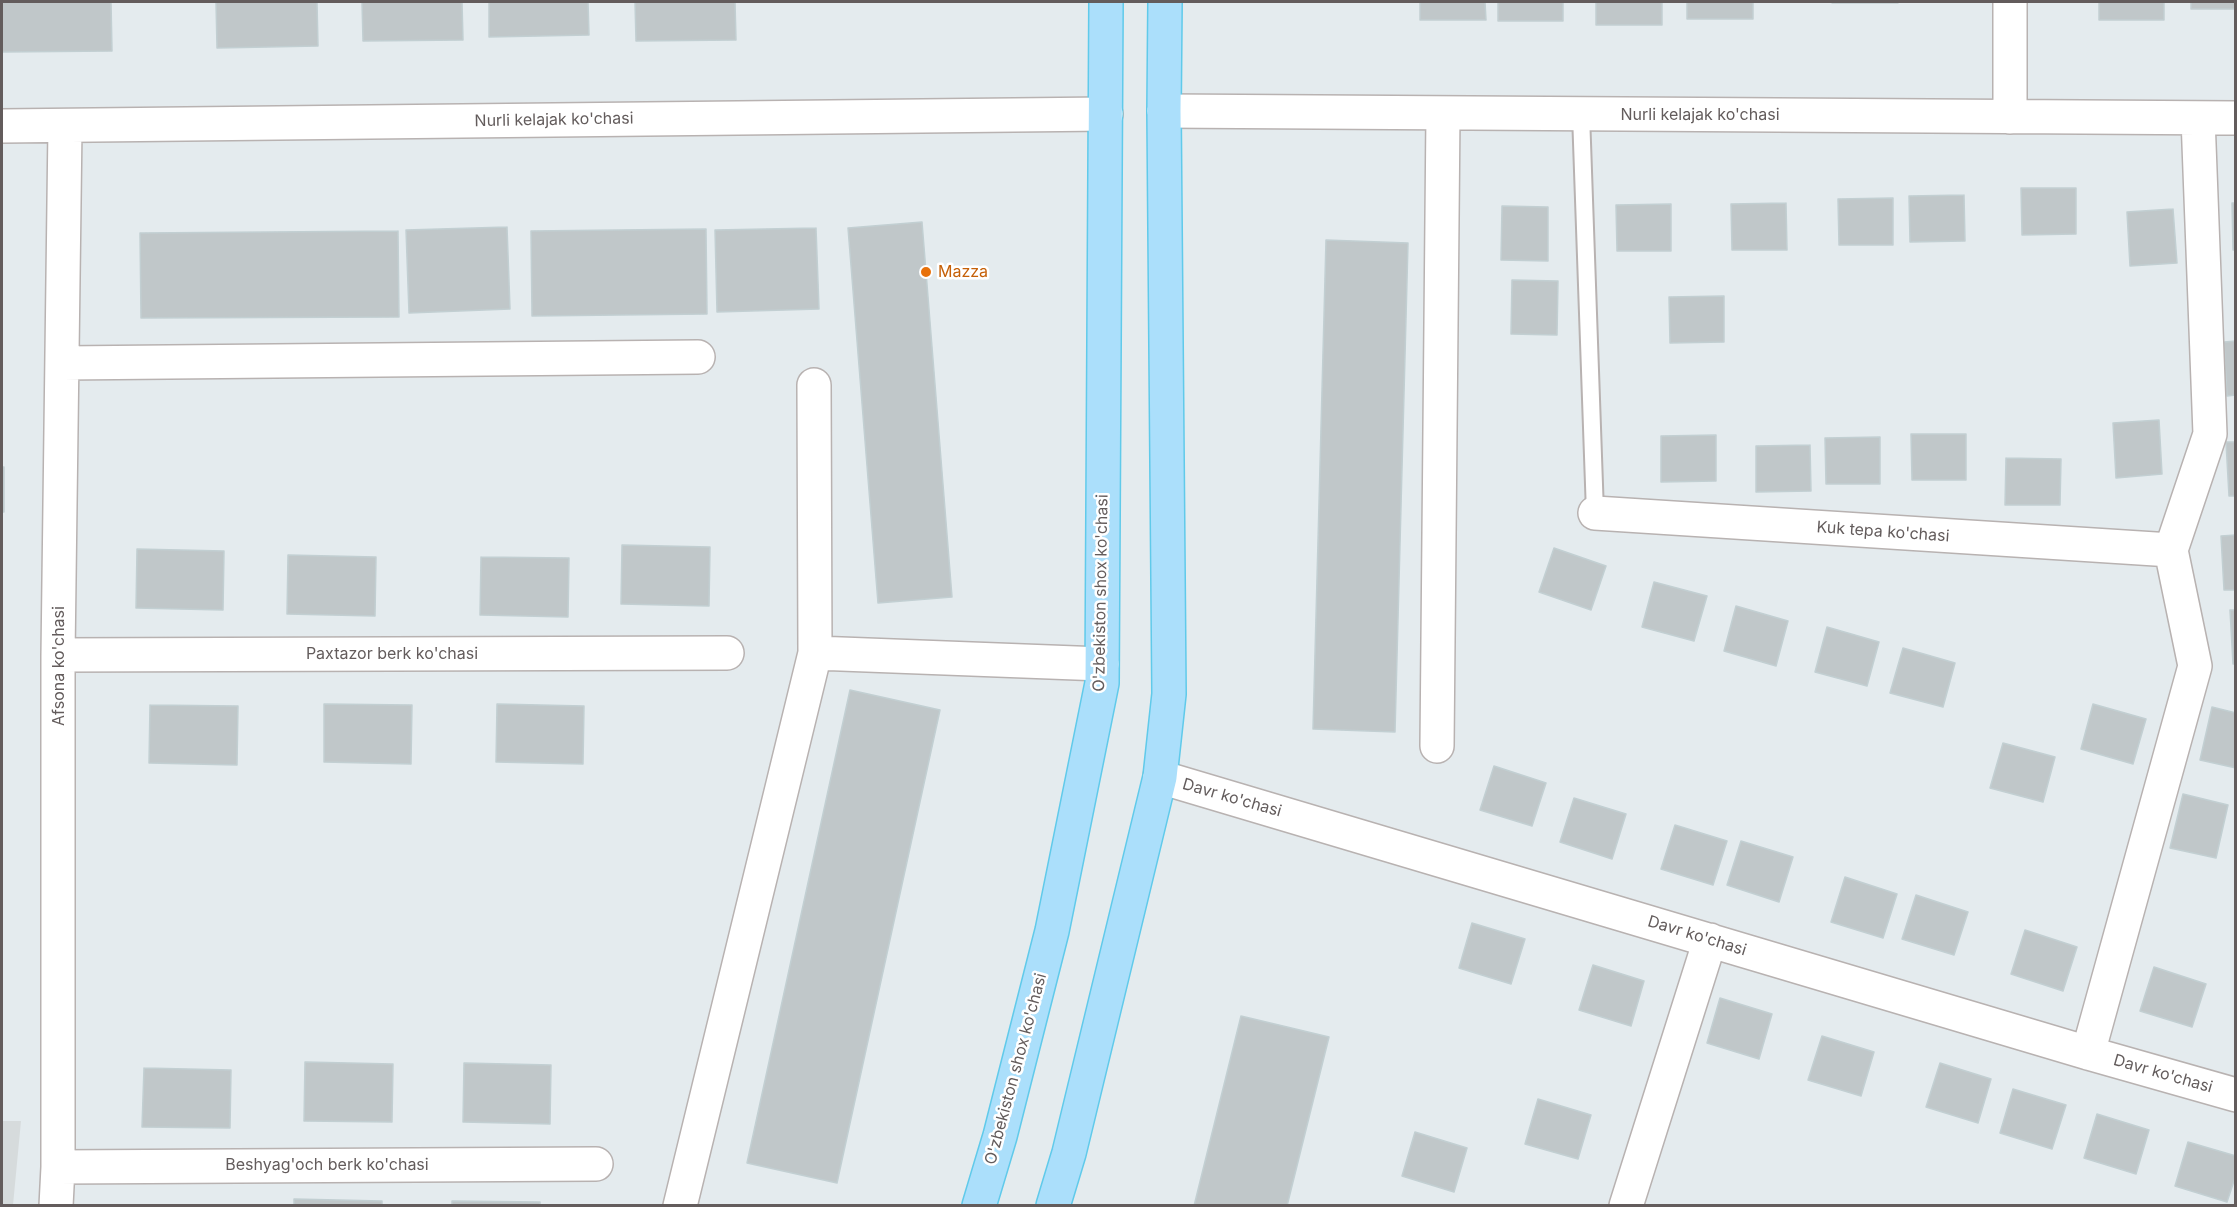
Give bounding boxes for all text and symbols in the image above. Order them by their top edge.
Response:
street label: Nurli kelajak ko'chasi [1620,105,1780,125]
street label: Nurli kelajak ko'chasi [474,109,634,131]
place label: Mazza [938,262,988,282]
marker: Mazza [919,265,933,279]
street label: O'zbekiston shox ko'chasi [1090,494,1112,692]
street label: Kuk tepa ko'chasi [1816,518,1950,546]
street label: Afsona ko'chasi [49,606,69,726]
street label: Paxtazor berk ko'chasi [306,644,478,664]
street label: Davr ko'chasi [1180,775,1284,821]
street label: Davr ko'chasi [1645,912,1749,960]
street label: O'zbekiston shox ko'chasi [981,971,1051,1167]
street label: Davr ko'chasi [2111,1051,2215,1097]
street label: Beshyag'och berk ko'chasi [225,1155,429,1175]

